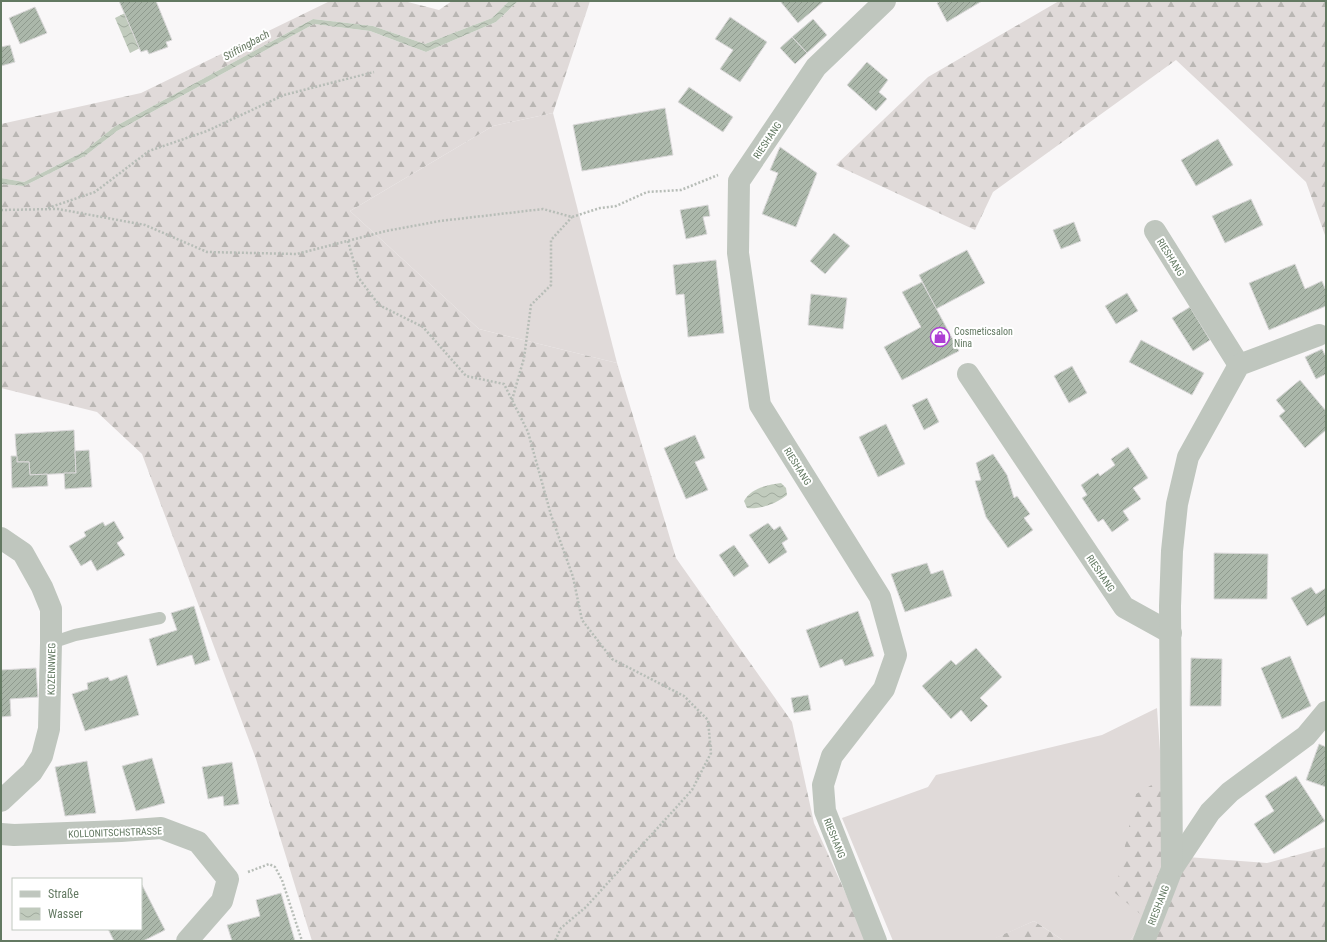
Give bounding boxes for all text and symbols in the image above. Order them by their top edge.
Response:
water label: Stiftingbach [221,27,272,63]
street label: RIESHANG [751,120,784,161]
street label: RIESHANG [1155,236,1186,278]
shop icon: Cosmeticsalon Nina [929,326,951,348]
place label: Cosmeticsalon Nina [954,326,1013,349]
street label: RIESHANG [782,445,813,487]
street label: RIESHANG [1084,553,1117,594]
street label: KOZENNWEG [46,643,57,695]
street label: RIESHANG [822,817,848,860]
street label: KOLLONITSCHSTRASSE [68,825,162,840]
legend [12,878,142,930]
street label: RIESHANG [1146,883,1171,927]
text: Straße [48,887,79,901]
text: Wasser [48,907,83,921]

